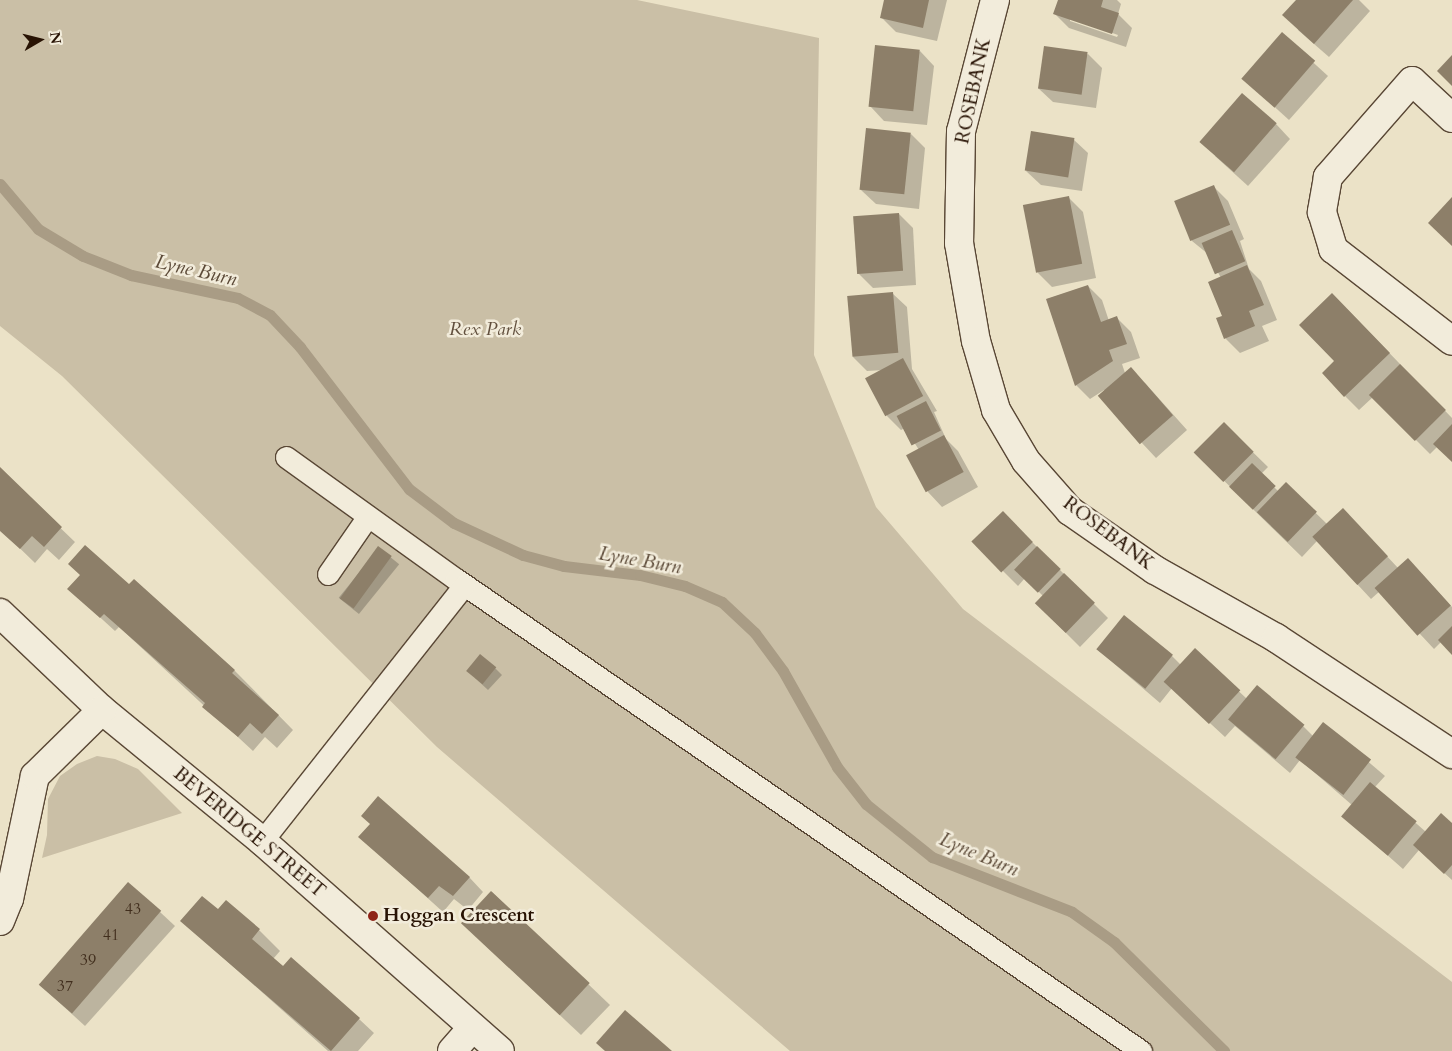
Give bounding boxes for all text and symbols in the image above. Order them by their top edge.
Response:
north arrow [15,15,65,65]
text: N [45,31,66,45]
street label: ROSEBANK [952,36,996,146]
water label: Lyne Burn [153,249,239,291]
park label: Rex Park [449,319,521,341]
street label: ROSEBANK [1058,493,1158,575]
water label: Lyne Burn [597,541,683,579]
street label: BEVERIDGE STREET [168,763,330,903]
water label: Lyne Burn [936,827,1022,881]
house number: 43 [125,899,141,919]
place label: Hoggan Crescent [383,905,534,927]
marker: Hoggan Crescent [367,910,379,922]
house number: 41 [103,925,119,945]
house number: 39 [80,950,96,970]
house number: 37 [57,976,73,996]

